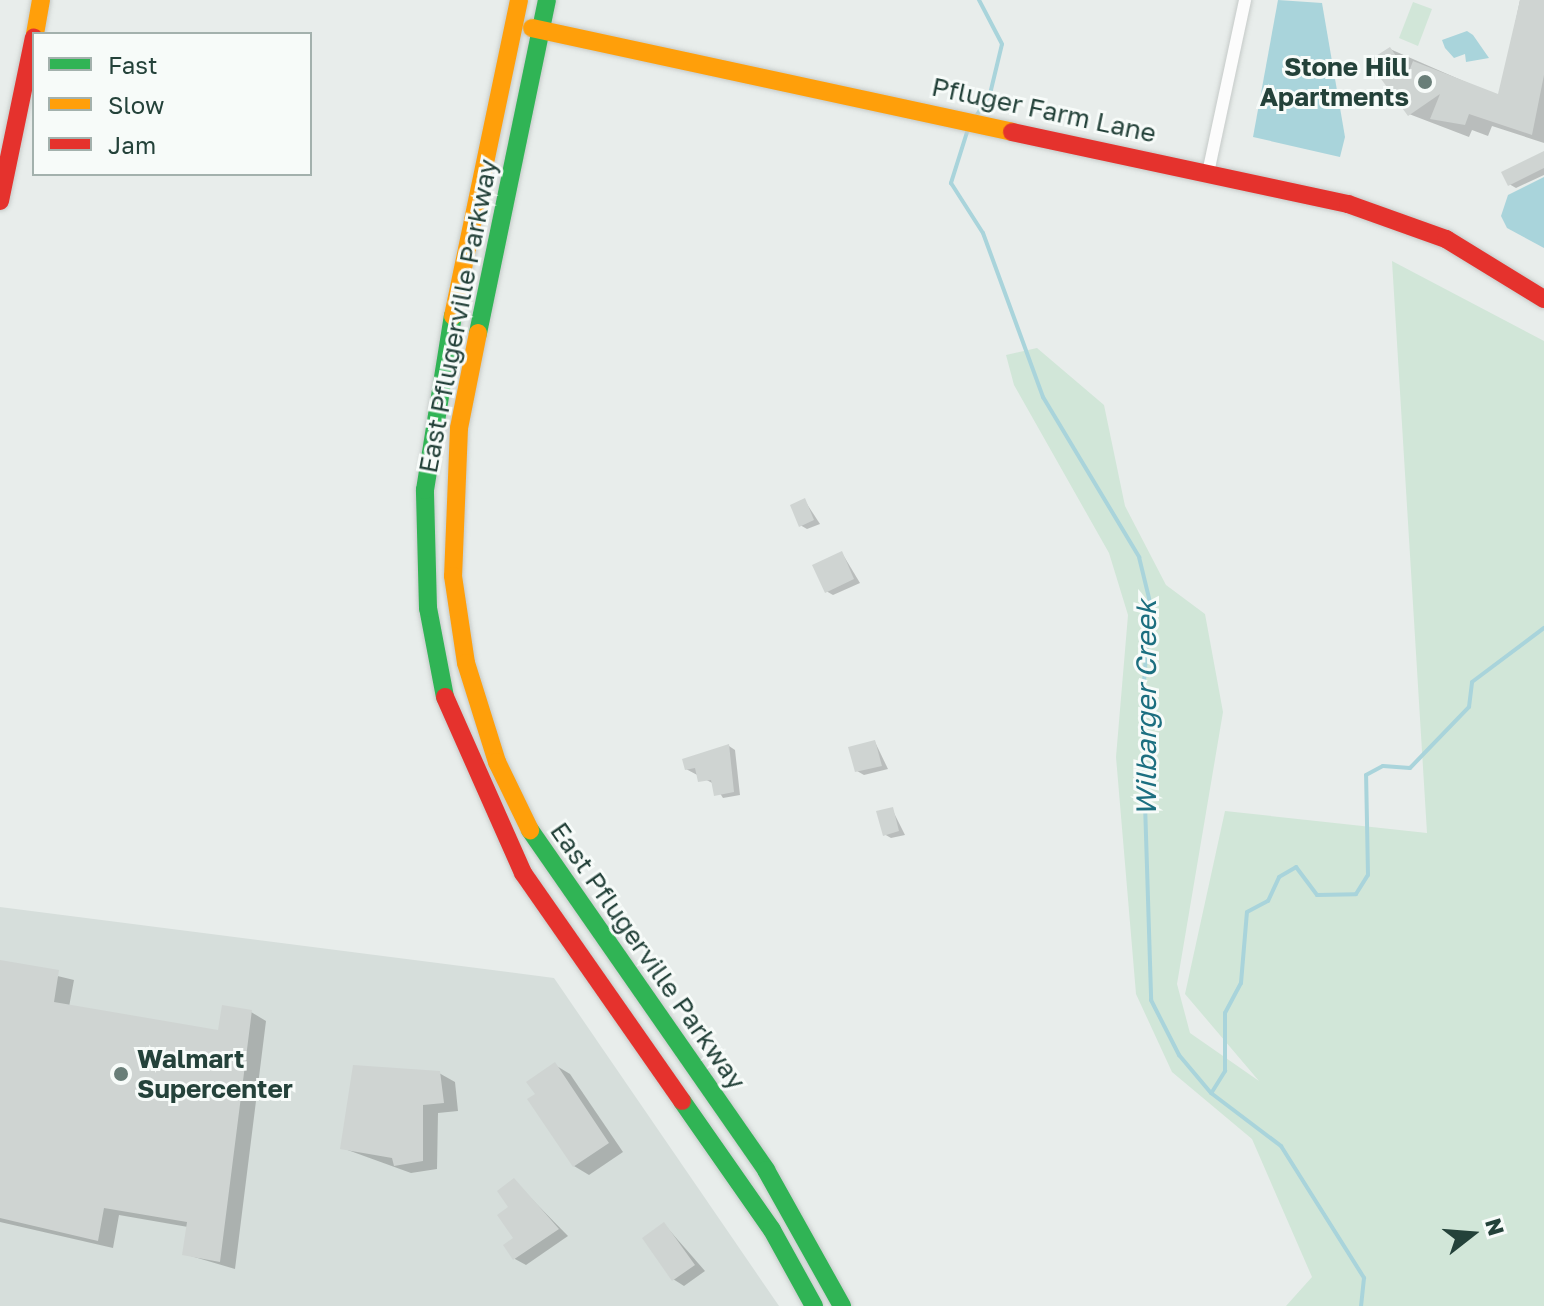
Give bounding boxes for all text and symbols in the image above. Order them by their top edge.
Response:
legend [32,32,312,176]
text: Fast [108,50,158,79]
place label: Stone Hill Apartments [1260,51,1409,112]
street label: Pfluger Farm Lane [929,71,1159,149]
marker: Stone Hill Apartments [1416,73,1434,91]
text: Slow [108,90,164,119]
text: Jam [108,130,156,159]
street label: East Pflugerville Parkway [412,156,504,476]
water label: Wilbarger Creek [1129,600,1163,816]
street label: East Pflugerville Parkway [544,816,752,1096]
place label: Walmart Supercenter [137,1043,293,1104]
marker: Walmart Supercenter [112,1065,130,1083]
north arrow [1432,1194,1512,1274]
text: N [1480,1215,1511,1239]

